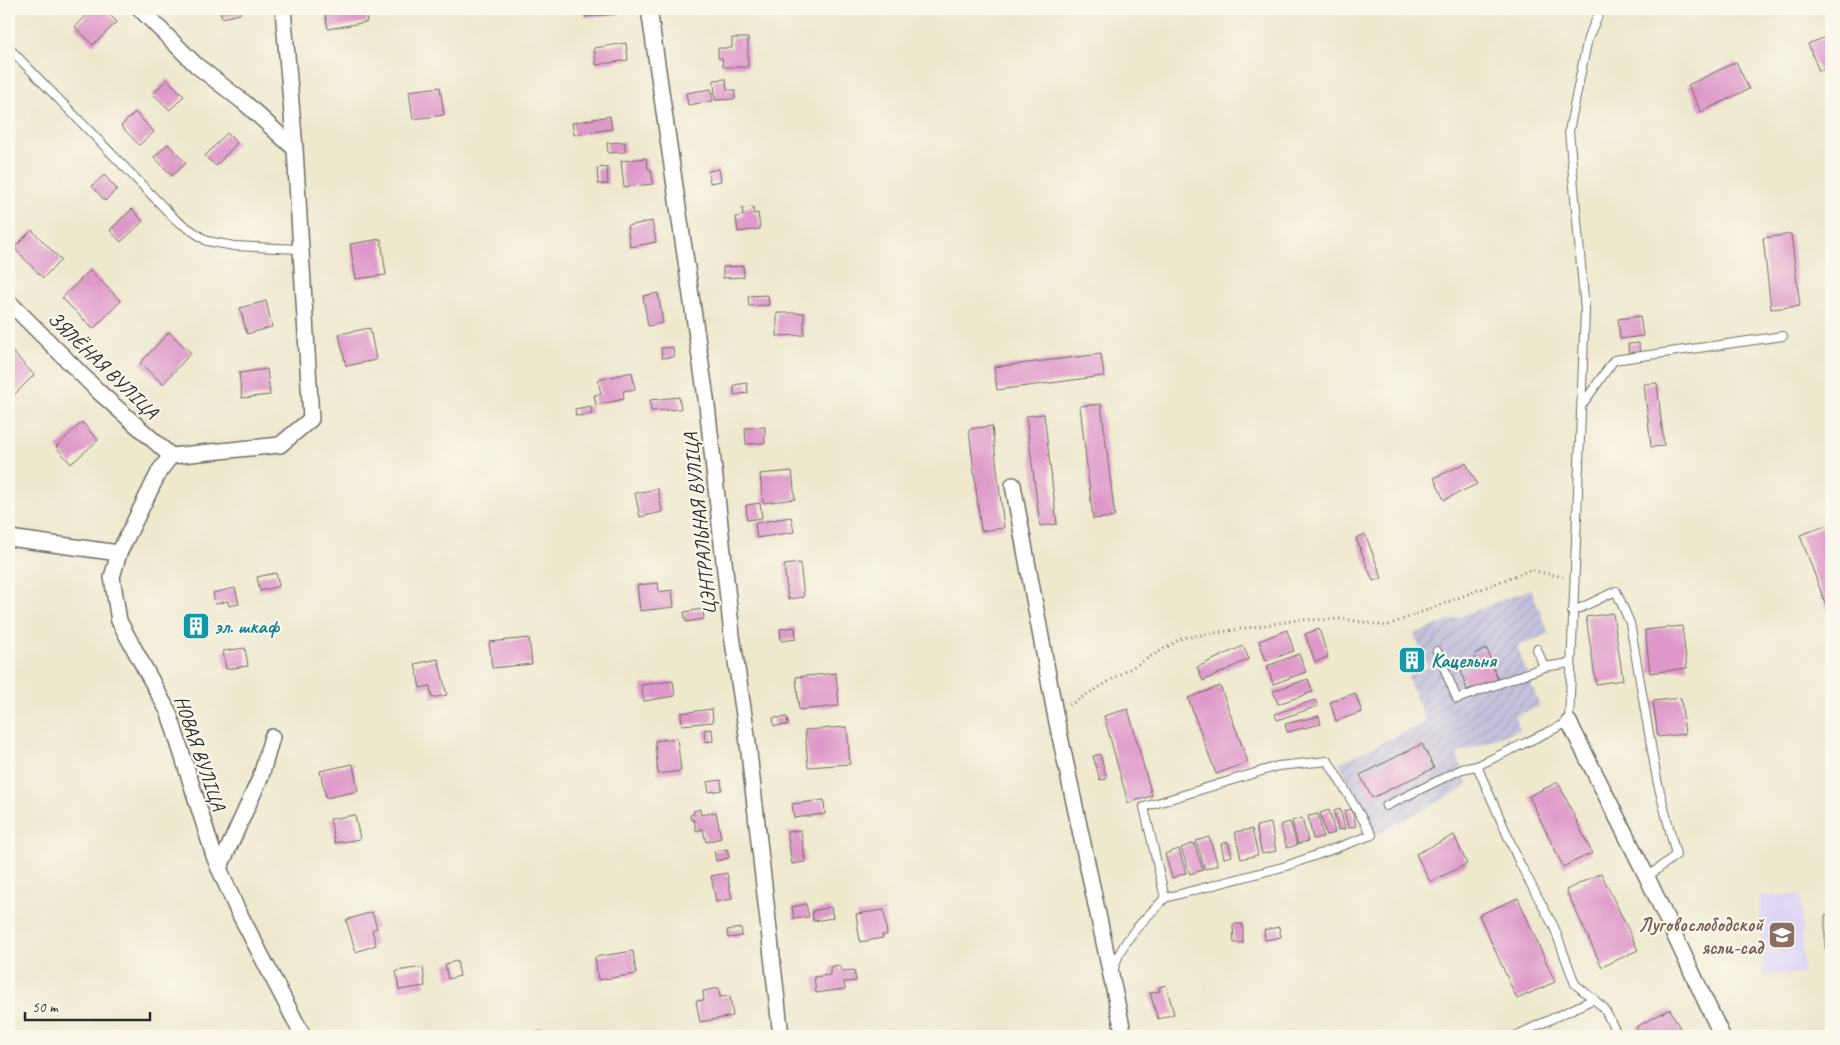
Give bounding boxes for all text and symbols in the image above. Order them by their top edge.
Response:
street label: ЗЯЛЁНАЯ ВУЛІЦА [43,306,164,425]
street label: ЦЭНТРАЛЬНАЯ ВУЛІЦА [678,431,722,616]
building icon: эл. шкаф [181,611,211,641]
place label: эл. шкаф [215,614,280,639]
building icon: Кацельня [1397,645,1427,675]
place label: Кацельня [1431,648,1497,673]
street label: НОВАЯ ВУЛІЦА [169,692,232,814]
place label: Луговослободской ясли-сад [1638,912,1765,960]
school or university icon: Луговослободской ясли-сад [1767,920,1797,950]
scale bar [25,990,150,1022]
text: 50 m [32,998,59,1017]

